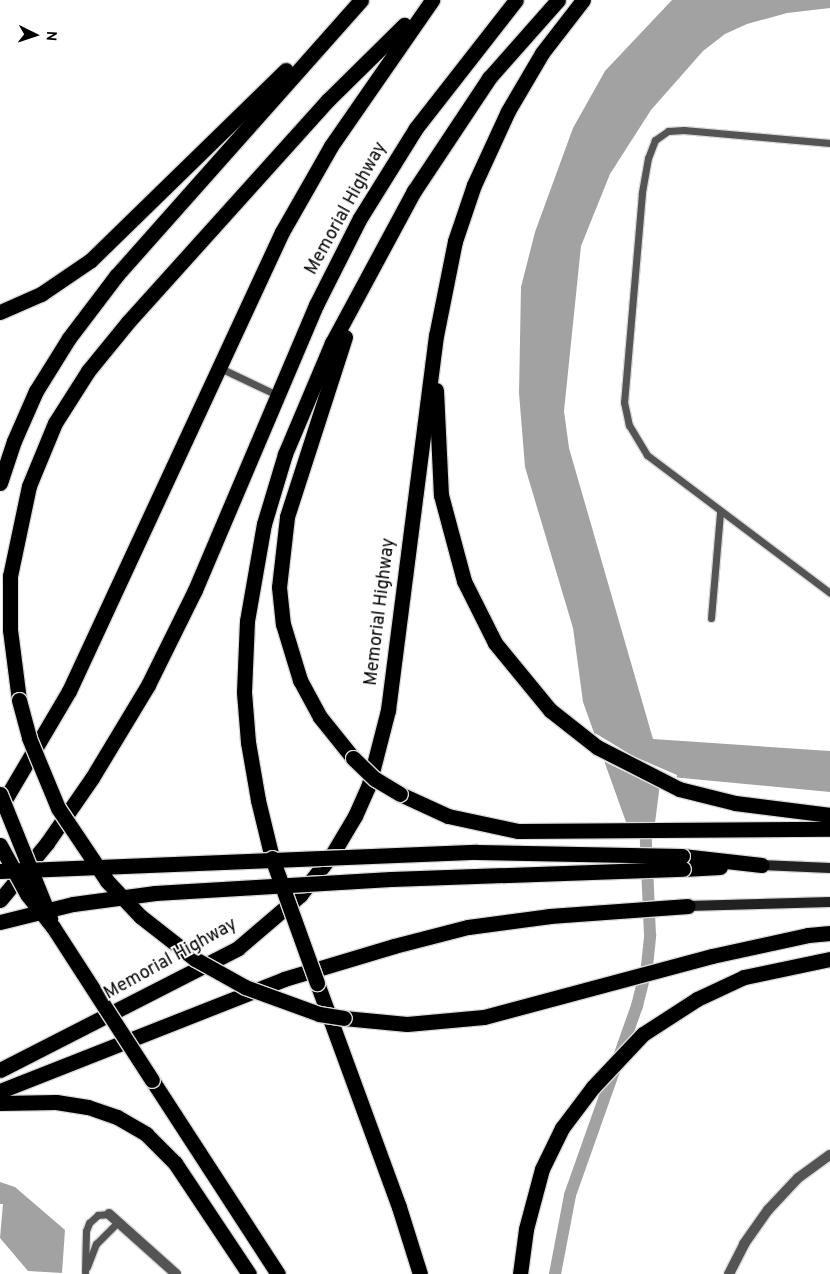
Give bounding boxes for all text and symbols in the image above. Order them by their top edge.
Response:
north arrow [10,10,60,60]
text: N [42,30,59,42]
street label: Memorial Highway [302,139,392,279]
street label: Memorial Highway [361,537,401,687]
street label: Memorial Highway [101,915,241,1005]

